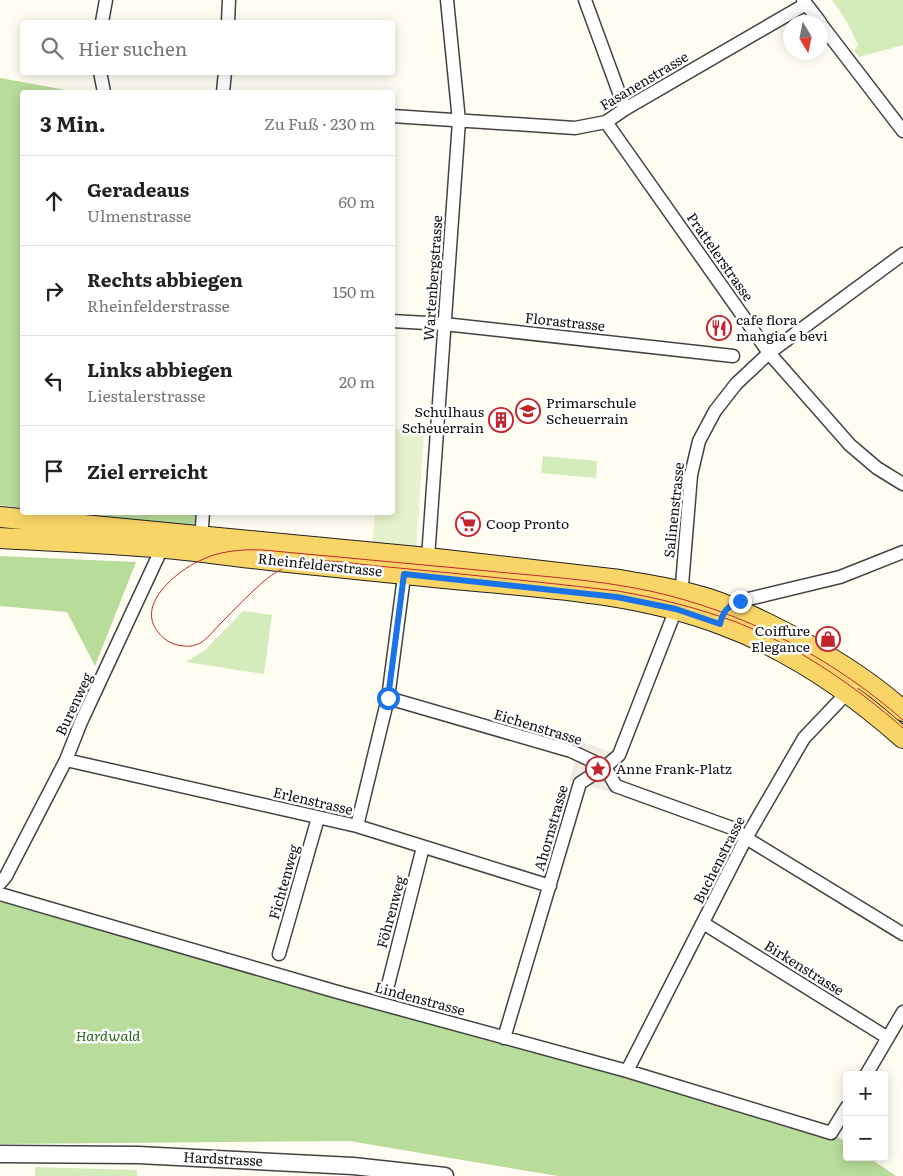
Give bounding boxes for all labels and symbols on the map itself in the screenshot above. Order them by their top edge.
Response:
north arrow [783,15,828,60]
street label: Fasanenstrasse [595,46,692,115]
street label: Prattelerstrasse [683,208,759,305]
street label: Wartenbergstrasse [418,214,446,341]
street label: Florastrasse [524,307,606,335]
place label: cafe flora mangia e bevi [736,309,828,345]
restaurant icon: cafe flora mangia e bevi [706,315,732,341]
place label: Primarschule Scheuerrain [546,392,636,428]
school or university icon: Primarschule Scheuerrain [515,398,541,424]
place label: Schulhaus Scheuerrain [402,401,484,437]
building icon: Schulhaus Scheuerrain [488,407,514,433]
street label: Salinenstrasse [658,461,688,559]
supermarket icon: Coop Pronto [455,511,481,537]
place label: Coop Pronto [486,513,569,533]
street label: Rheinfelderstrasse [257,548,383,580]
route end [729,590,752,613]
place label: Coiffure Elegance [751,620,810,656]
shop icon: Coiffure Elegance [815,626,841,652]
street label: Burenweg [50,669,96,738]
route start [377,687,400,710]
street label: Eichenstrasse [492,703,585,749]
place icon: Anne Frank-Platz [585,756,611,782]
place label: Anne Frank-Platz [616,758,732,778]
street label: Erlenstrasse [271,781,355,819]
street label: Ahornstrasse [528,782,572,873]
street label: Buchenstrasse [687,812,749,907]
street label: Fichtenweg [263,842,303,922]
street label: Föhrenweg [371,873,409,950]
street label: Birkenstrasse [761,935,848,1000]
street label: Lindenstrasse [373,976,468,1020]
park label: Hardwald [76,1025,140,1045]
street label: Hardstrasse [183,1146,263,1170]

